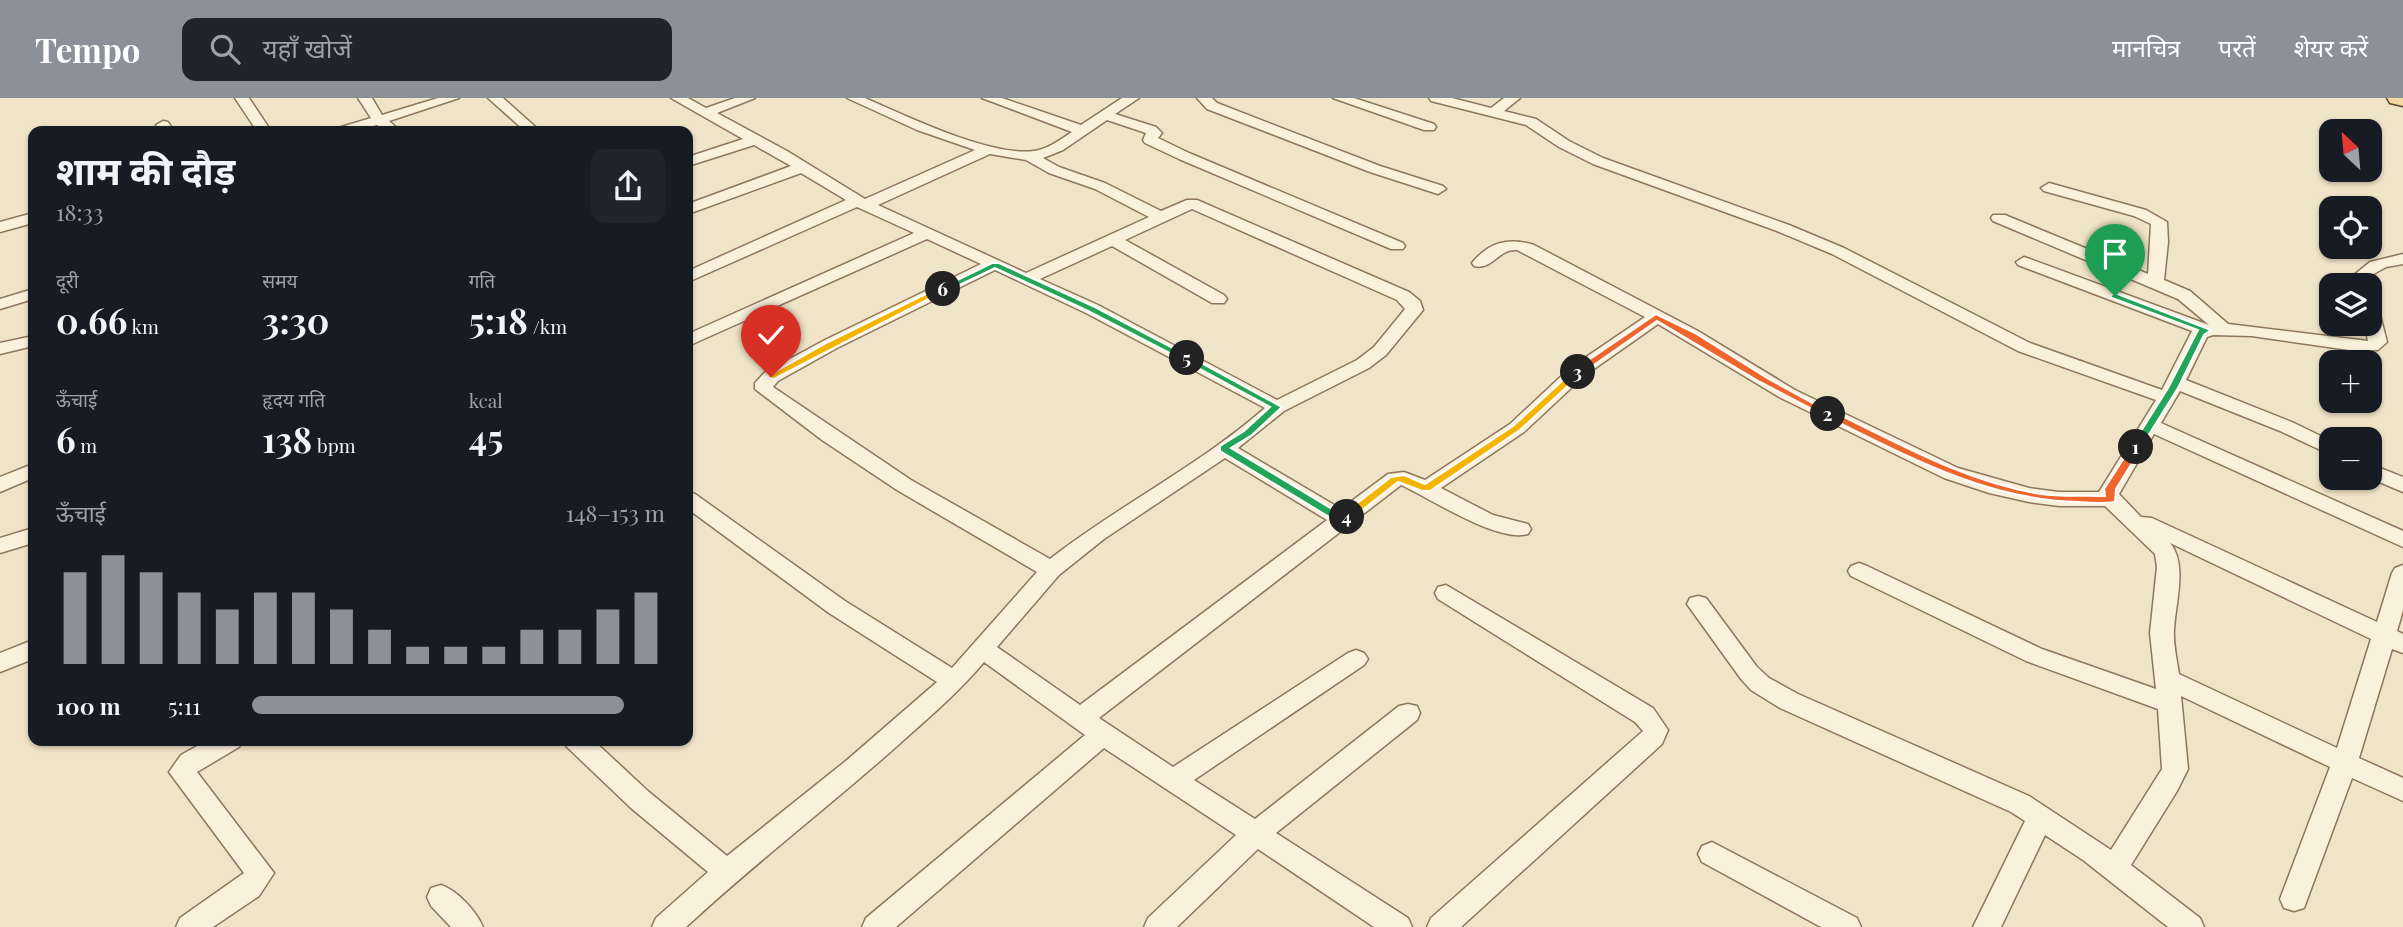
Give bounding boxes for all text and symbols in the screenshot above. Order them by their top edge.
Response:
search box [182,18,672,81]
text: Tempo [35,27,140,71]
icon: search [206,30,244,68]
text: यहाँ खोजें [262,30,352,65]
text: मानचित्र [2112,31,2181,63]
text: परतें [2219,31,2256,63]
text: शेयर करें [2294,31,2368,63]
north arrow [2319,119,2382,182]
map controls [2319,119,2382,490]
text: शाम की दौड़ [56,144,235,195]
button: share [591,149,665,223]
text: 18:33 [56,196,103,227]
button: locate [2319,196,2382,259]
pin [2085,224,2145,296]
icon: arrive [2096,235,2134,273]
text: दूरी [56,267,79,293]
text: समय [262,267,298,293]
text: गति [469,267,495,293]
pin: 6 [926,272,960,306]
button: layers [2319,273,2382,336]
text: 6 [937,275,948,301]
text: 0.66 [56,296,127,343]
text: 3:30 [262,296,329,343]
text: 5:18 [469,296,528,343]
pin [741,305,801,377]
text: km [127,313,159,339]
text: /km [528,313,567,339]
icon: check [752,316,790,354]
pin: 5 [1170,341,1204,376]
text: 5 [1182,344,1191,370]
button: + [2319,350,2382,413]
pin: 3 [1560,354,1596,390]
text: 3 [1573,358,1582,384]
text: ऊँचाई [56,386,97,412]
text: हृदय गति [262,386,325,412]
text: kcal [469,387,503,413]
pin: 2 [1811,396,1846,432]
text: 2 [1823,400,1832,426]
text: 45 [469,413,503,460]
text: 6 [56,415,76,462]
text: 138 [262,415,312,462]
button: − [2319,427,2382,490]
pin: 1 [2118,430,2154,464]
text: m [76,432,97,458]
text: bpm [312,432,356,458]
text: 1 [2132,433,2139,459]
text: ऊँचाई [56,497,106,528]
text: 148–153 m [566,497,665,528]
pin: 4 [1330,500,1364,534]
text: 4 [1341,503,1352,529]
text: 100 m [56,690,121,721]
text: 5:11 [168,690,201,721]

